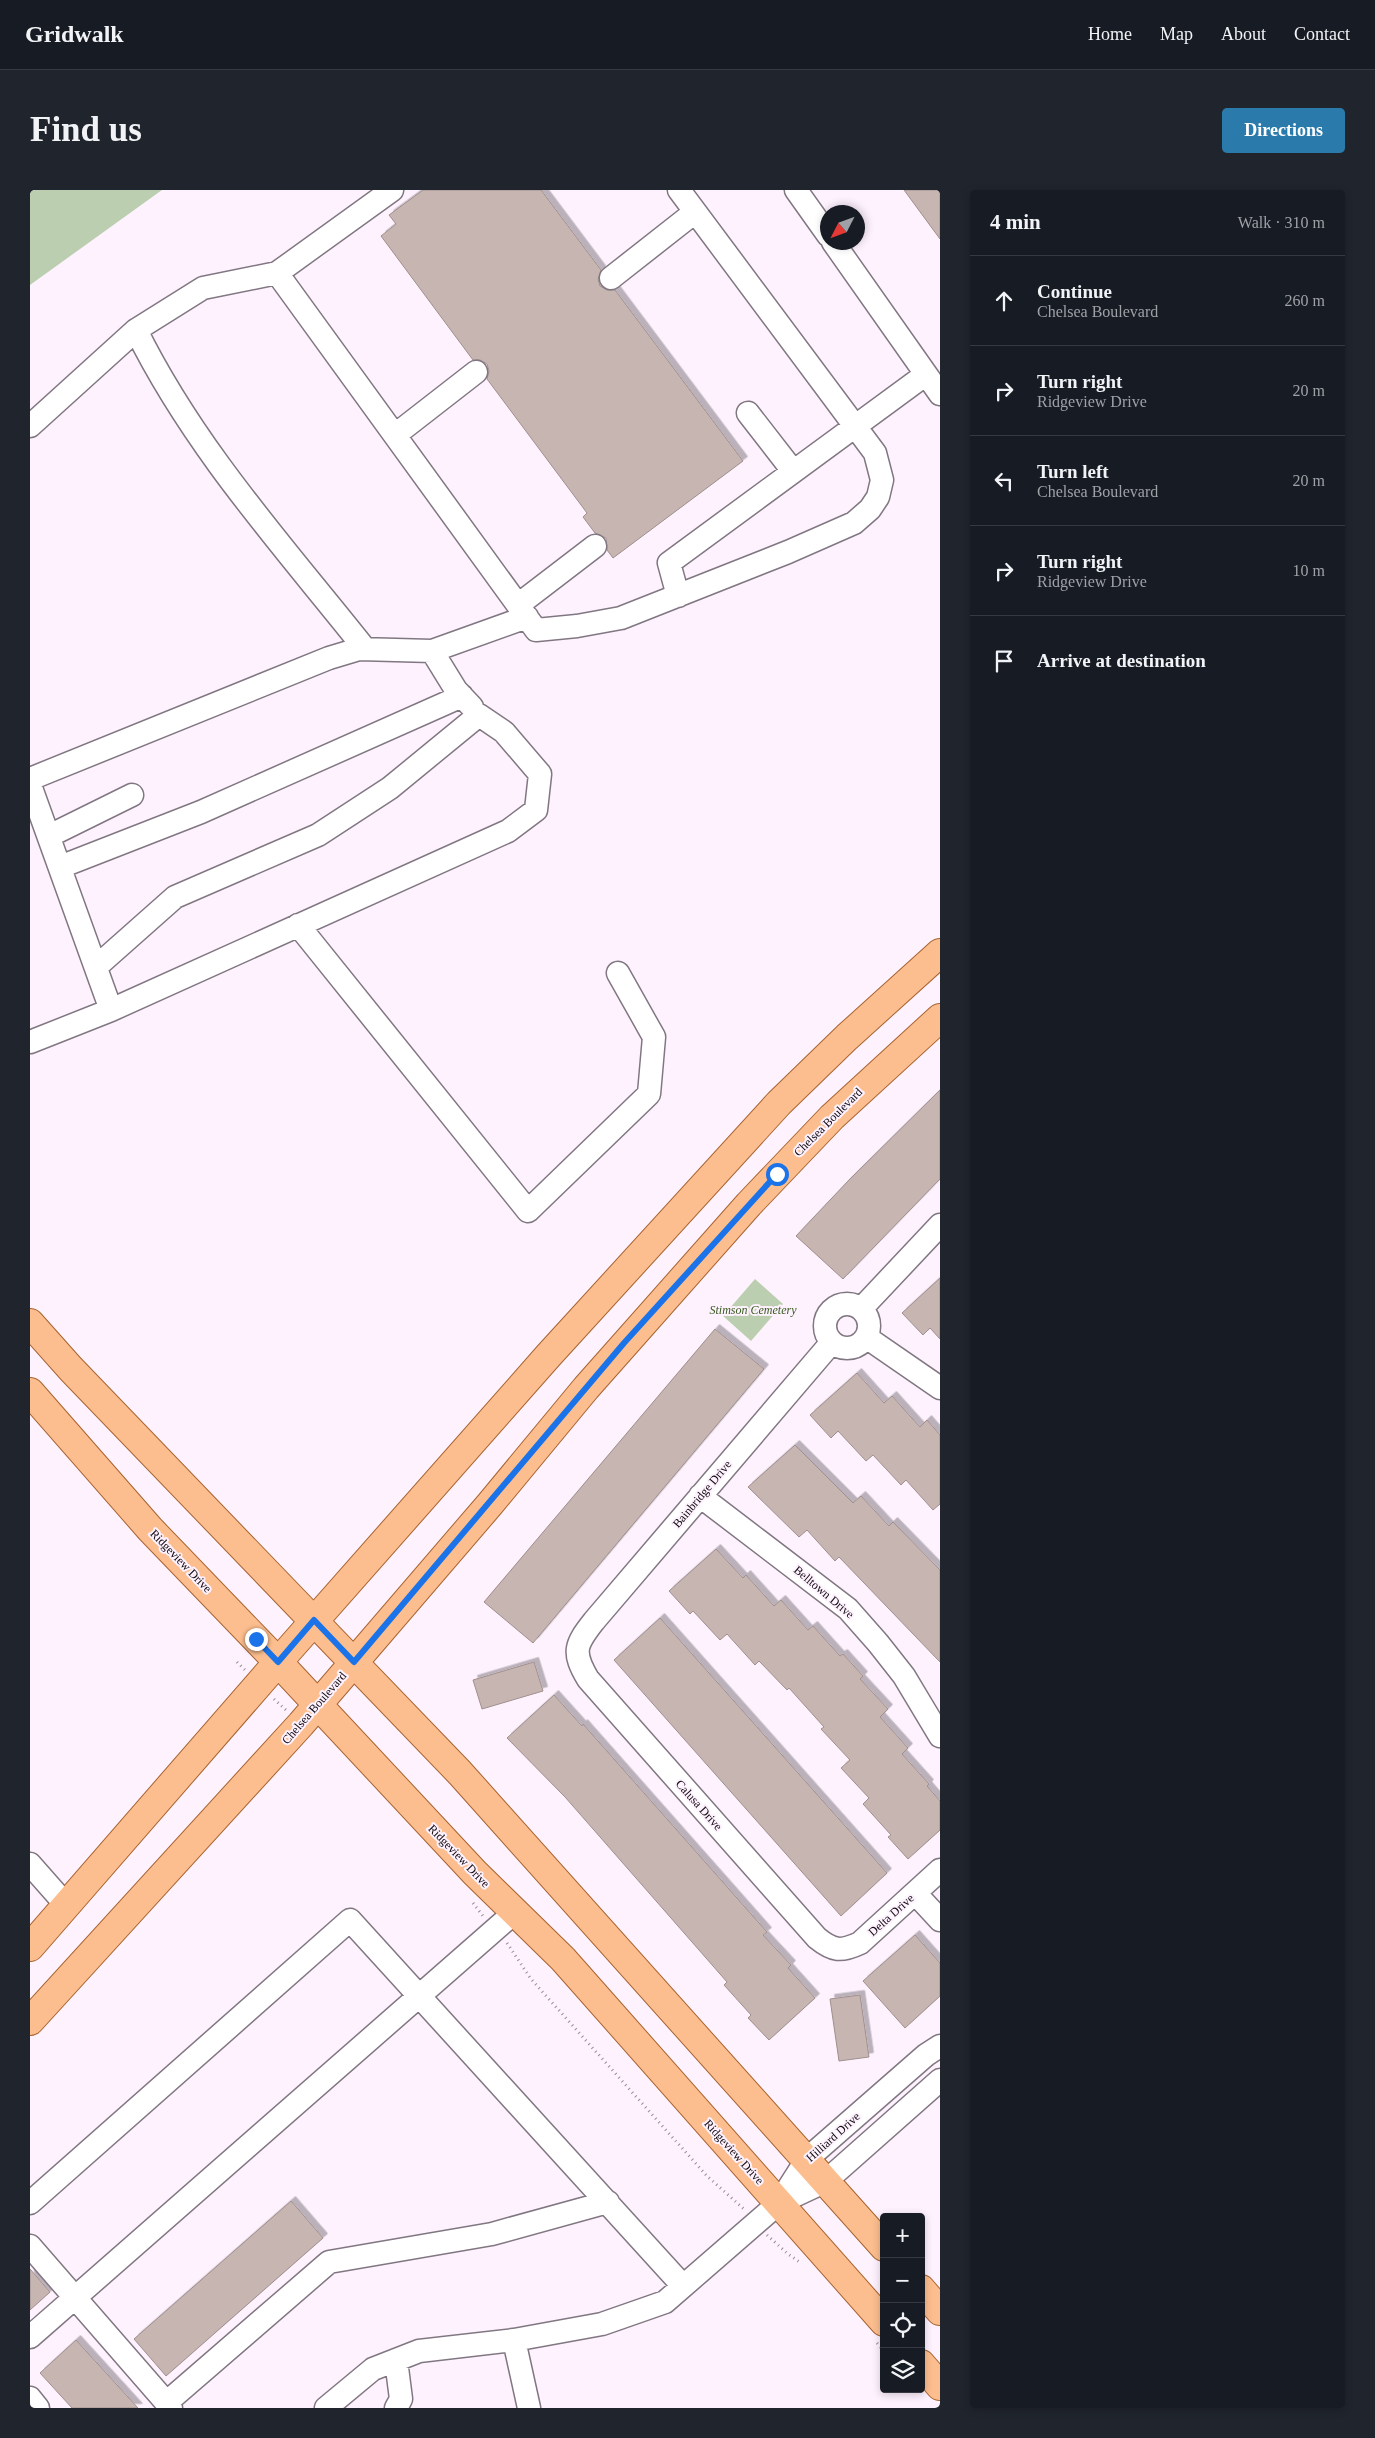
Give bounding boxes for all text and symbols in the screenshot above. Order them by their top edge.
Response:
text: Gridwalk [25,21,124,47]
text: Home [1088,24,1132,44]
text: Map [1160,24,1193,44]
text: About [1221,24,1266,44]
text: Contact [1294,24,1350,44]
button: Directions [1222,108,1345,153]
text: Find us [30,110,142,149]
north arrow [820,205,865,250]
text: 4 min [990,210,1041,234]
text: Walk · 310 m [1238,214,1325,231]
text: Continue [1037,281,1112,302]
icon: ahead [990,287,1018,315]
text: 260 m [1285,292,1325,309]
text: Chelsea Boulevard [1037,303,1158,320]
text: Turn right [1037,371,1122,392]
icon: right [990,377,1018,405]
text: 20 m [1293,382,1325,399]
text: Ridgeview Drive [1037,393,1147,410]
text: Turn left [1037,461,1109,482]
icon: left [990,467,1018,495]
text: 20 m [1293,472,1325,489]
text: Chelsea Boulevard [1037,483,1158,500]
text: Turn right [1037,551,1122,572]
icon: right [990,557,1018,585]
text: 10 m [1293,562,1325,579]
text: Ridgeview Drive [1037,573,1147,590]
icon: arrive [990,647,1018,675]
text: Arrive at destination [1037,650,1206,671]
street label: Chelsea Boulevard [791,1085,865,1159]
route start [766,1163,789,1186]
park label: Stimson Cemetery [710,1303,797,1317]
street label: Bainbridge Drive [670,1457,734,1531]
street label: Ridgeview Drive [147,1527,215,1595]
street label: Belltown Drive [791,1563,857,1621]
route end [245,1628,268,1651]
street label: Chelsea Boulevard [279,1669,349,1747]
street label: Calusa Drive [673,1777,725,1833]
street label: Ridgeview Drive [425,1822,493,1890]
street label: Delta Drive [865,1891,917,1939]
street label: Hilliard Drive [803,2109,863,2165]
street label: Ridgeview Drive [701,2117,767,2187]
map controls [880,2213,925,2393]
button: + [880,2213,925,2258]
button: − [880,2258,925,2303]
button: locate [880,2303,925,2348]
button: layers [880,2348,925,2393]

